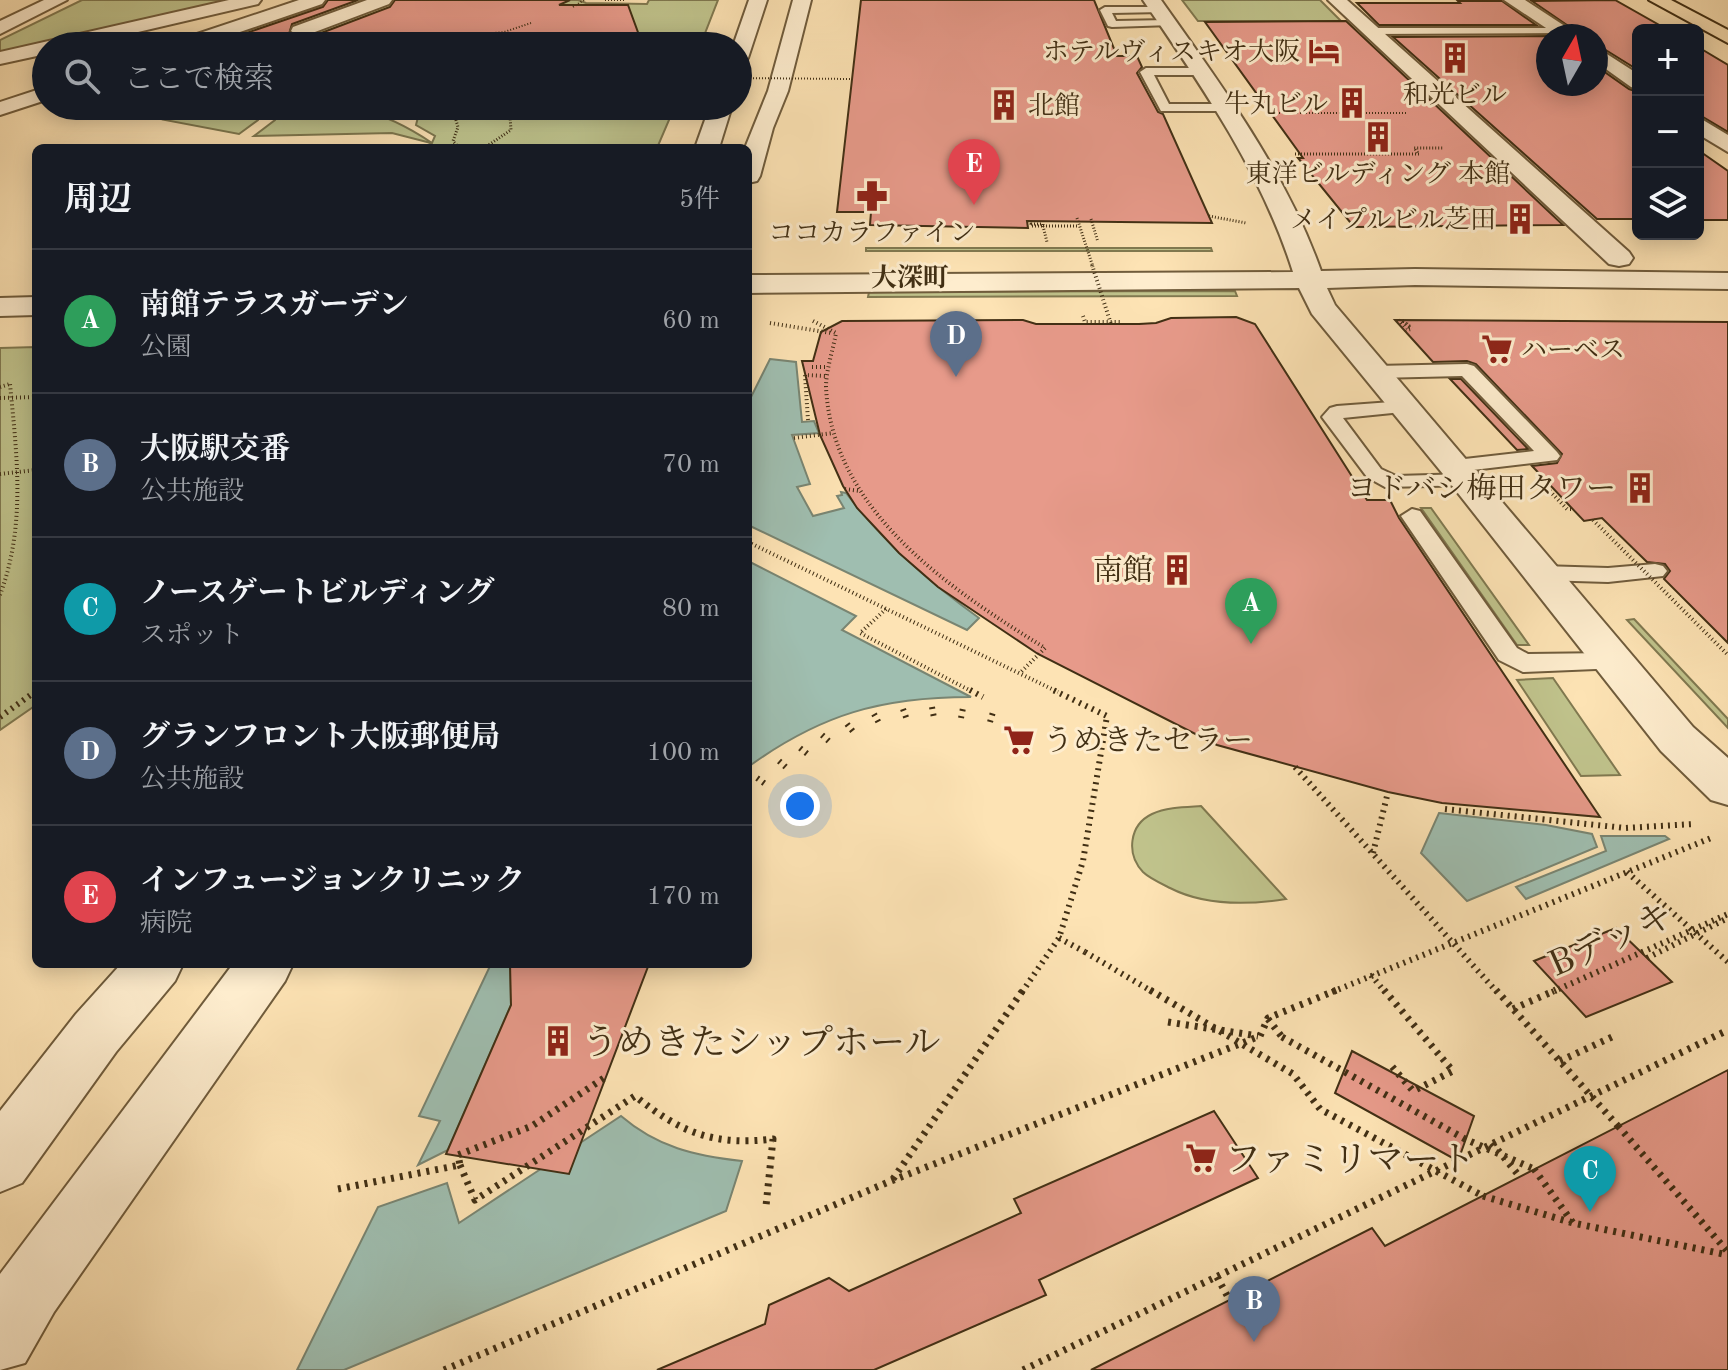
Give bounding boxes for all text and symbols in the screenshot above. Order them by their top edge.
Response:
north arrow [1536,24,1608,96]
map controls [1632,24,1704,240]
button: + [1632,24,1704,96]
search box [32,32,752,120]
hotel icon: ホテルヴィスキオ大阪 [1307,34,1341,68]
place label: ホテルヴィスキオ大阪 [1043,38,1300,66]
building icon: 和光ビル [1438,41,1472,75]
icon: search [60,54,104,98]
text: ここで検索 [124,65,274,95]
place label: 和光ビル [1403,81,1507,109]
building icon: 牛丸ビル [1335,86,1369,120]
building icon: 北館 [987,88,1021,122]
place label: 牛丸ビル [1224,90,1328,118]
place label: 北館 [1028,92,1080,120]
button: − [1632,96,1704,168]
building icon: 東洋ビルディング 本館 [1361,120,1395,154]
pin: E [948,139,1000,205]
place label: 東洋ビルディング 本館 [1246,160,1510,188]
button: layers [1632,168,1704,240]
pharmacy icon: ココカラファイン [855,179,889,213]
text: 周辺 [64,184,132,218]
text: 5件 [679,187,720,213]
building icon: メイプルビル芝田 [1503,202,1537,236]
place label: メイプルビル芝田 [1290,206,1496,234]
place label: ココカラファイン [768,221,976,247]
district label: 大深町 [871,264,949,292]
text: 南館テラスガーデン [140,291,409,321]
text: A [80,308,100,334]
text: 60 m [662,308,720,334]
pin: D [930,311,982,377]
supermarket icon: ハーベス [1480,332,1514,366]
text: 公園 [140,335,192,361]
place label: ハーベス [1521,338,1625,364]
text: 大阪駅交番 [140,435,290,465]
text: B [81,452,99,478]
text: 70 m [662,452,720,478]
building icon: ヨドバシ梅田タワー [1623,471,1657,505]
place label: ヨドバシ梅田タワー [1347,472,1616,505]
text: 公共施設 [140,479,244,505]
building icon: 南館 [1160,553,1194,587]
place label: 南館 [1093,554,1153,587]
pin: A [1225,578,1277,644]
text: ノースゲートビルディング [140,579,495,609]
text: C [81,596,99,622]
text: 80 m [662,596,720,622]
text: スポット [140,623,244,649]
text: グランフロント大阪郵便局 [140,723,500,753]
supermarket icon: うめきたセラー [1002,723,1036,757]
place label: うめきたセラー [1043,725,1253,757]
text: D [80,740,100,766]
text: 100 m [647,740,720,766]
text: 公共施設 [140,767,244,793]
your location [780,786,820,826]
text: インフュージョンクリニック [140,867,525,897]
text: E [81,884,99,910]
text: 170 m [647,884,720,910]
street label: Bデッキ [1543,896,1679,985]
text: 病院 [140,911,192,937]
building icon: うめきたシップホール [541,1024,575,1058]
place label: うめきたシップホール [582,1024,941,1063]
supermarket icon: ファミリマート [1184,1141,1218,1175]
place label: ファミリマート [1225,1143,1476,1180]
pin: C [1564,1146,1616,1212]
pin: B [1228,1276,1280,1342]

